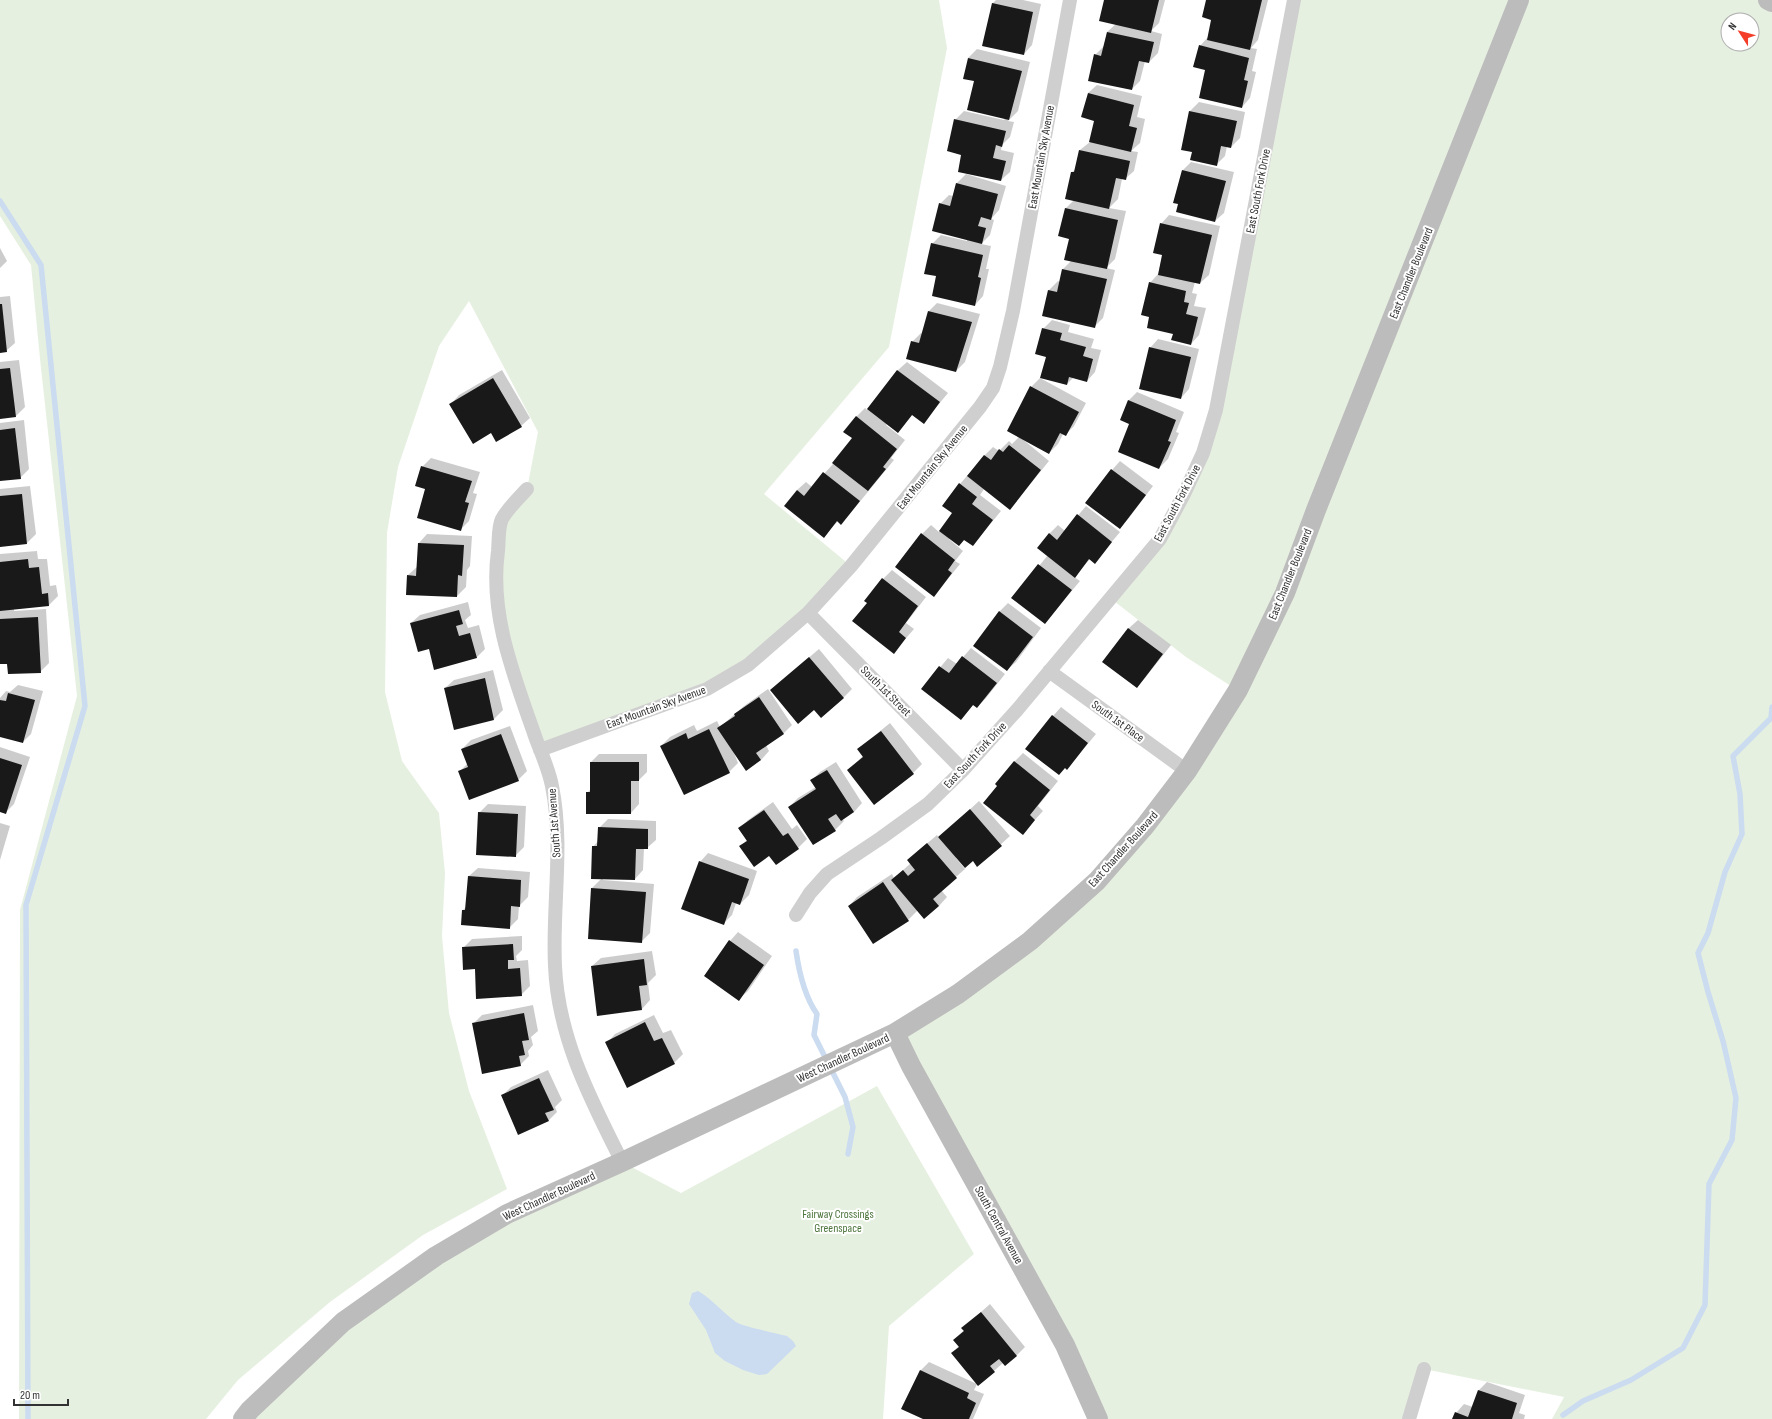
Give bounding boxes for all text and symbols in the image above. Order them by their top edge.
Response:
north arrow [1720,12,1760,52]
text: N [1725,20,1739,33]
street label: East Mountain Sky Avenue [1025,104,1058,210]
street label: East South Fork Drive [1243,148,1274,234]
street label: East Chandler Boulevard [1386,225,1437,321]
street label: East Mountain Sky Avenue [894,422,971,513]
street label: East South Fork Drive [1151,462,1204,544]
street label: East Chandler Boulevard [1265,526,1316,622]
street label: South 1st Street [857,663,914,720]
street label: East Mountain Sky Avenue [604,682,708,732]
street label: South 1st Place [1088,697,1147,746]
street label: East South Fork Drive [941,719,1010,792]
street label: South 1st Avenue [545,788,564,858]
street label: East Chandler Boulevard [1085,808,1161,890]
street label: West Chandler Boulevard [795,1031,892,1086]
street label: West Chandler Boulevard [501,1169,598,1224]
street label: South Central Avenue [971,1184,1026,1267]
park label: Fairway Crossings Greenspace [802,1207,874,1236]
scale bar [14,1381,68,1407]
text: 20 m [20,1388,40,1403]

